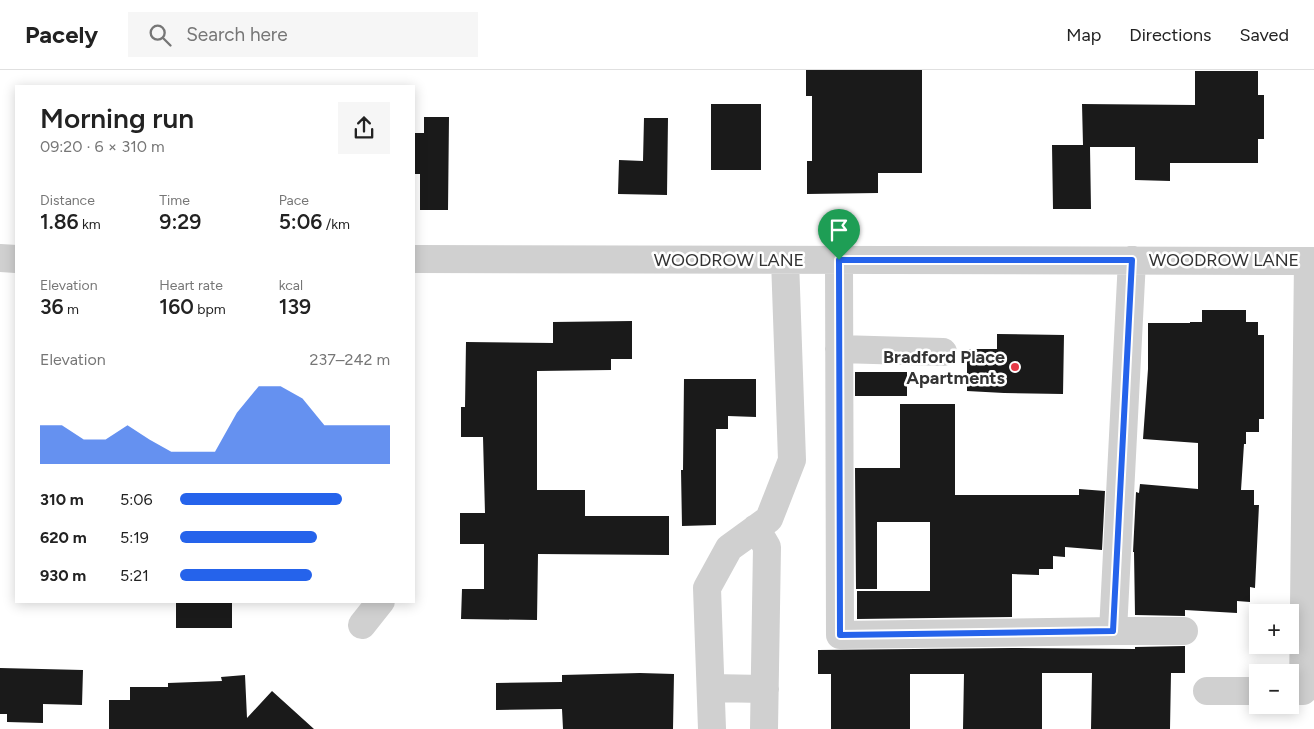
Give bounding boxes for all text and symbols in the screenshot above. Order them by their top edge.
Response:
search box [128,12,478,57]
text: Pacely [25,20,98,49]
icon: search [146,21,174,49]
text: Search here [186,23,288,46]
text: Map [1066,24,1101,46]
text: Directions [1129,24,1211,46]
text: Saved [1239,24,1289,46]
text: Morning run [40,101,194,135]
button: share [338,102,390,154]
text: 09:20 · 6 × 310 m [40,137,165,156]
text: Distance [40,192,95,209]
text: Time [159,192,190,209]
text: Pace [279,192,309,209]
text: 1.86 [40,209,79,234]
text: 9:29 [159,209,201,234]
text: 5:06 [279,209,322,234]
pin [818,209,860,260]
text: km [79,216,101,233]
text: /km [322,216,350,233]
icon: arrive [825,216,853,244]
street label: WOODROW LANE [654,249,804,271]
street label: WOODROW LANE [1149,249,1299,271]
text: Elevation [40,277,98,294]
text: Heart rate [159,277,223,294]
text: kcal [279,277,303,294]
text: 36 [40,294,64,319]
text: 160 [159,294,194,319]
text: 139 [279,294,311,319]
text: m [64,301,79,318]
text: bpm [194,301,226,318]
place label: Bradford Place Apartments [883,346,1006,389]
text: Elevation [40,350,106,369]
text: 237–242 m [310,350,390,369]
marker: Bradford Place Apartments [1009,361,1021,373]
text: 310 m [40,490,84,509]
text: 5:06 [120,490,153,509]
text: 620 m [40,528,87,547]
text: 5:19 [120,528,149,547]
text: 930 m [40,566,86,585]
text: 5:21 [120,566,149,585]
map controls [1249,604,1299,714]
button: + [1249,604,1299,654]
button: − [1249,664,1299,714]

